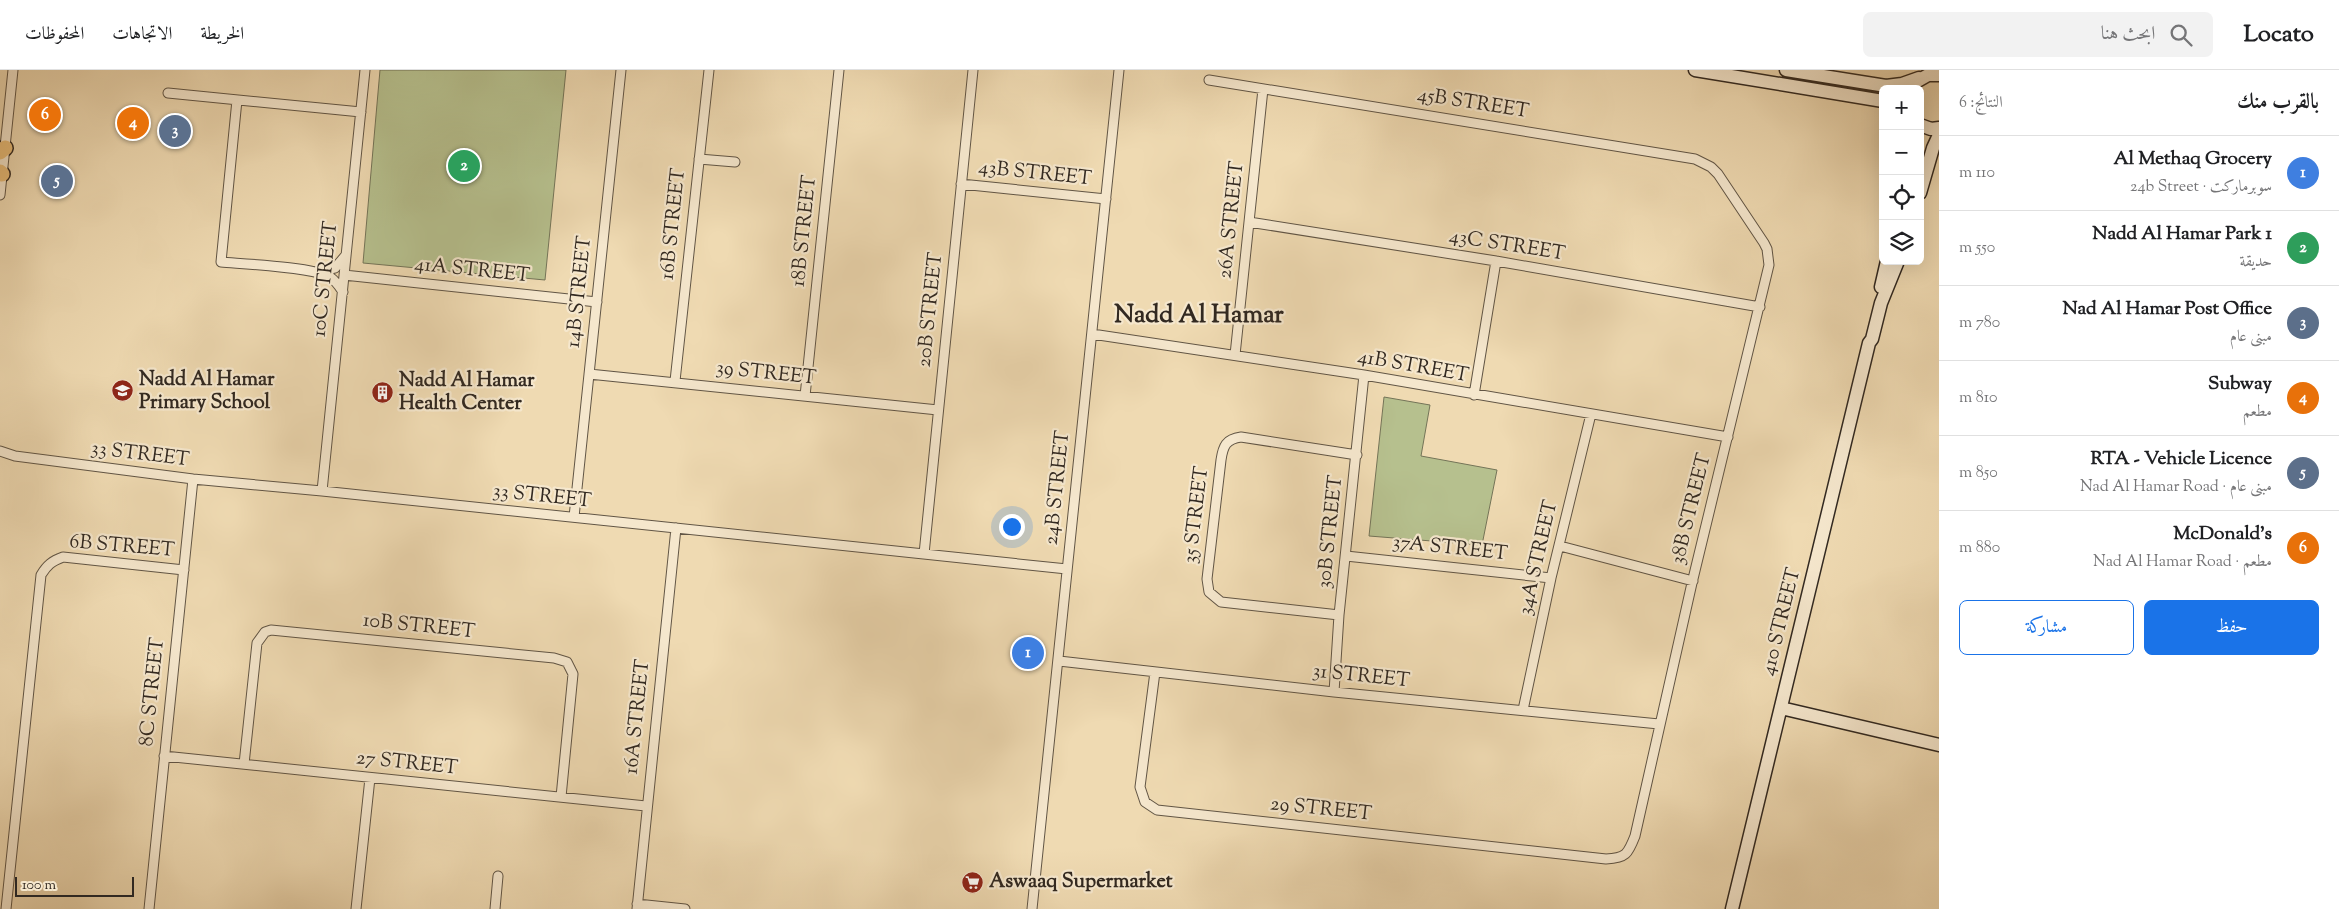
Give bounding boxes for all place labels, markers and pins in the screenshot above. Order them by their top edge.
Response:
pin: 6 [29,96,61,134]
pin: 4 [117,104,149,142]
pin: 3 [159,112,191,150]
pin: 2 [448,147,480,185]
pin: 5 [41,162,73,200]
place label: Nadd Al Hamar Primary School [139,366,275,418]
place label: Nadd Al Hamar Health Center [399,367,535,419]
school or university icon: Nadd Al Hamar Primary School [111,379,135,403]
building icon: Nadd Al Hamar Health Center [371,380,395,404]
pin: 1 [1012,634,1044,672]
place label: Aswaaq Supermarket [989,868,1173,897]
supermarket icon: Aswaaq Supermarket [961,870,985,894]

